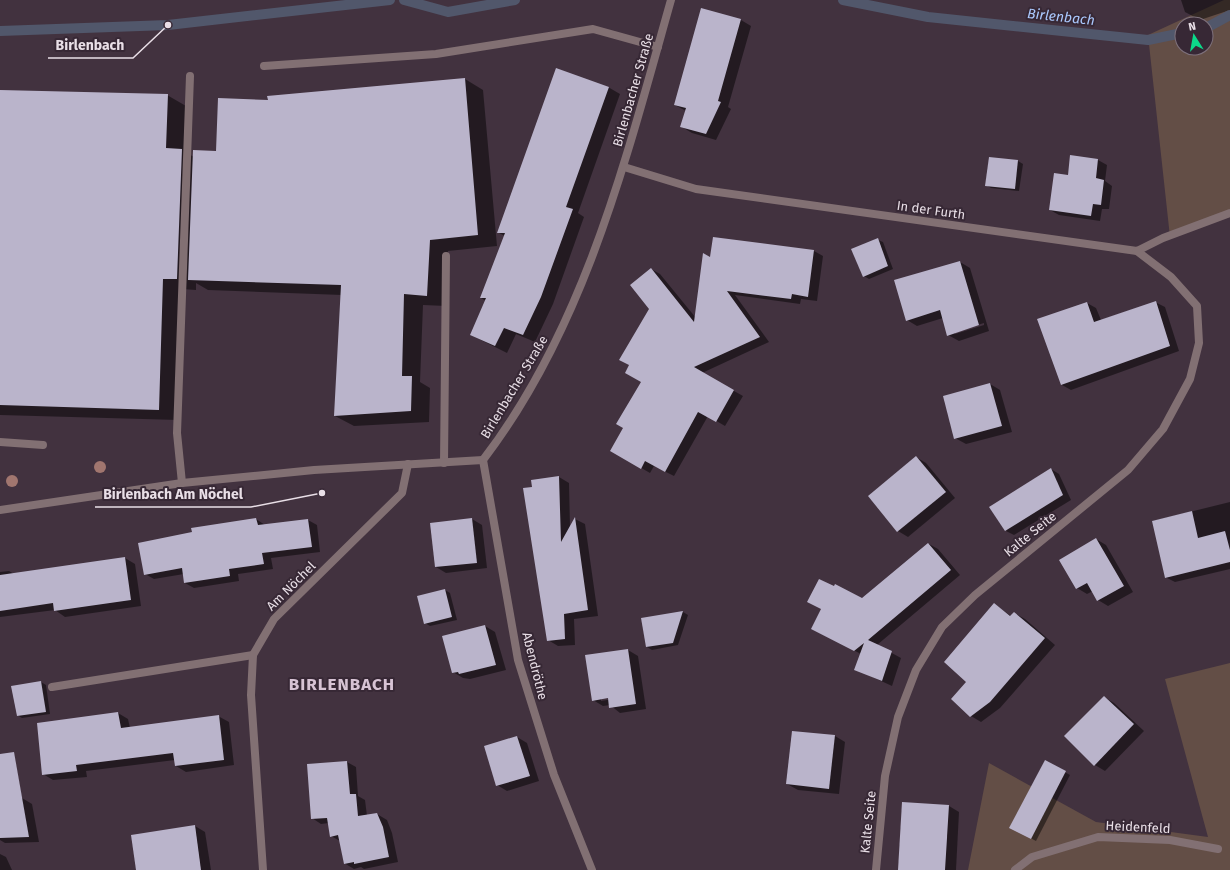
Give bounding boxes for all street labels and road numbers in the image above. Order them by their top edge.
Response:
street label: Birlenbacher Straße [610,32,656,148]
street label: In der Furth [896,198,966,222]
street label: Birlenbacher Straße [477,333,551,441]
street label: Kalte Seite [1001,508,1059,560]
street label: Am Nöchel [263,558,319,614]
street label: Abendröthe [519,631,551,701]
street label: Kalte Seite [857,790,879,854]
street label: Heidenfeld [1105,818,1171,836]

